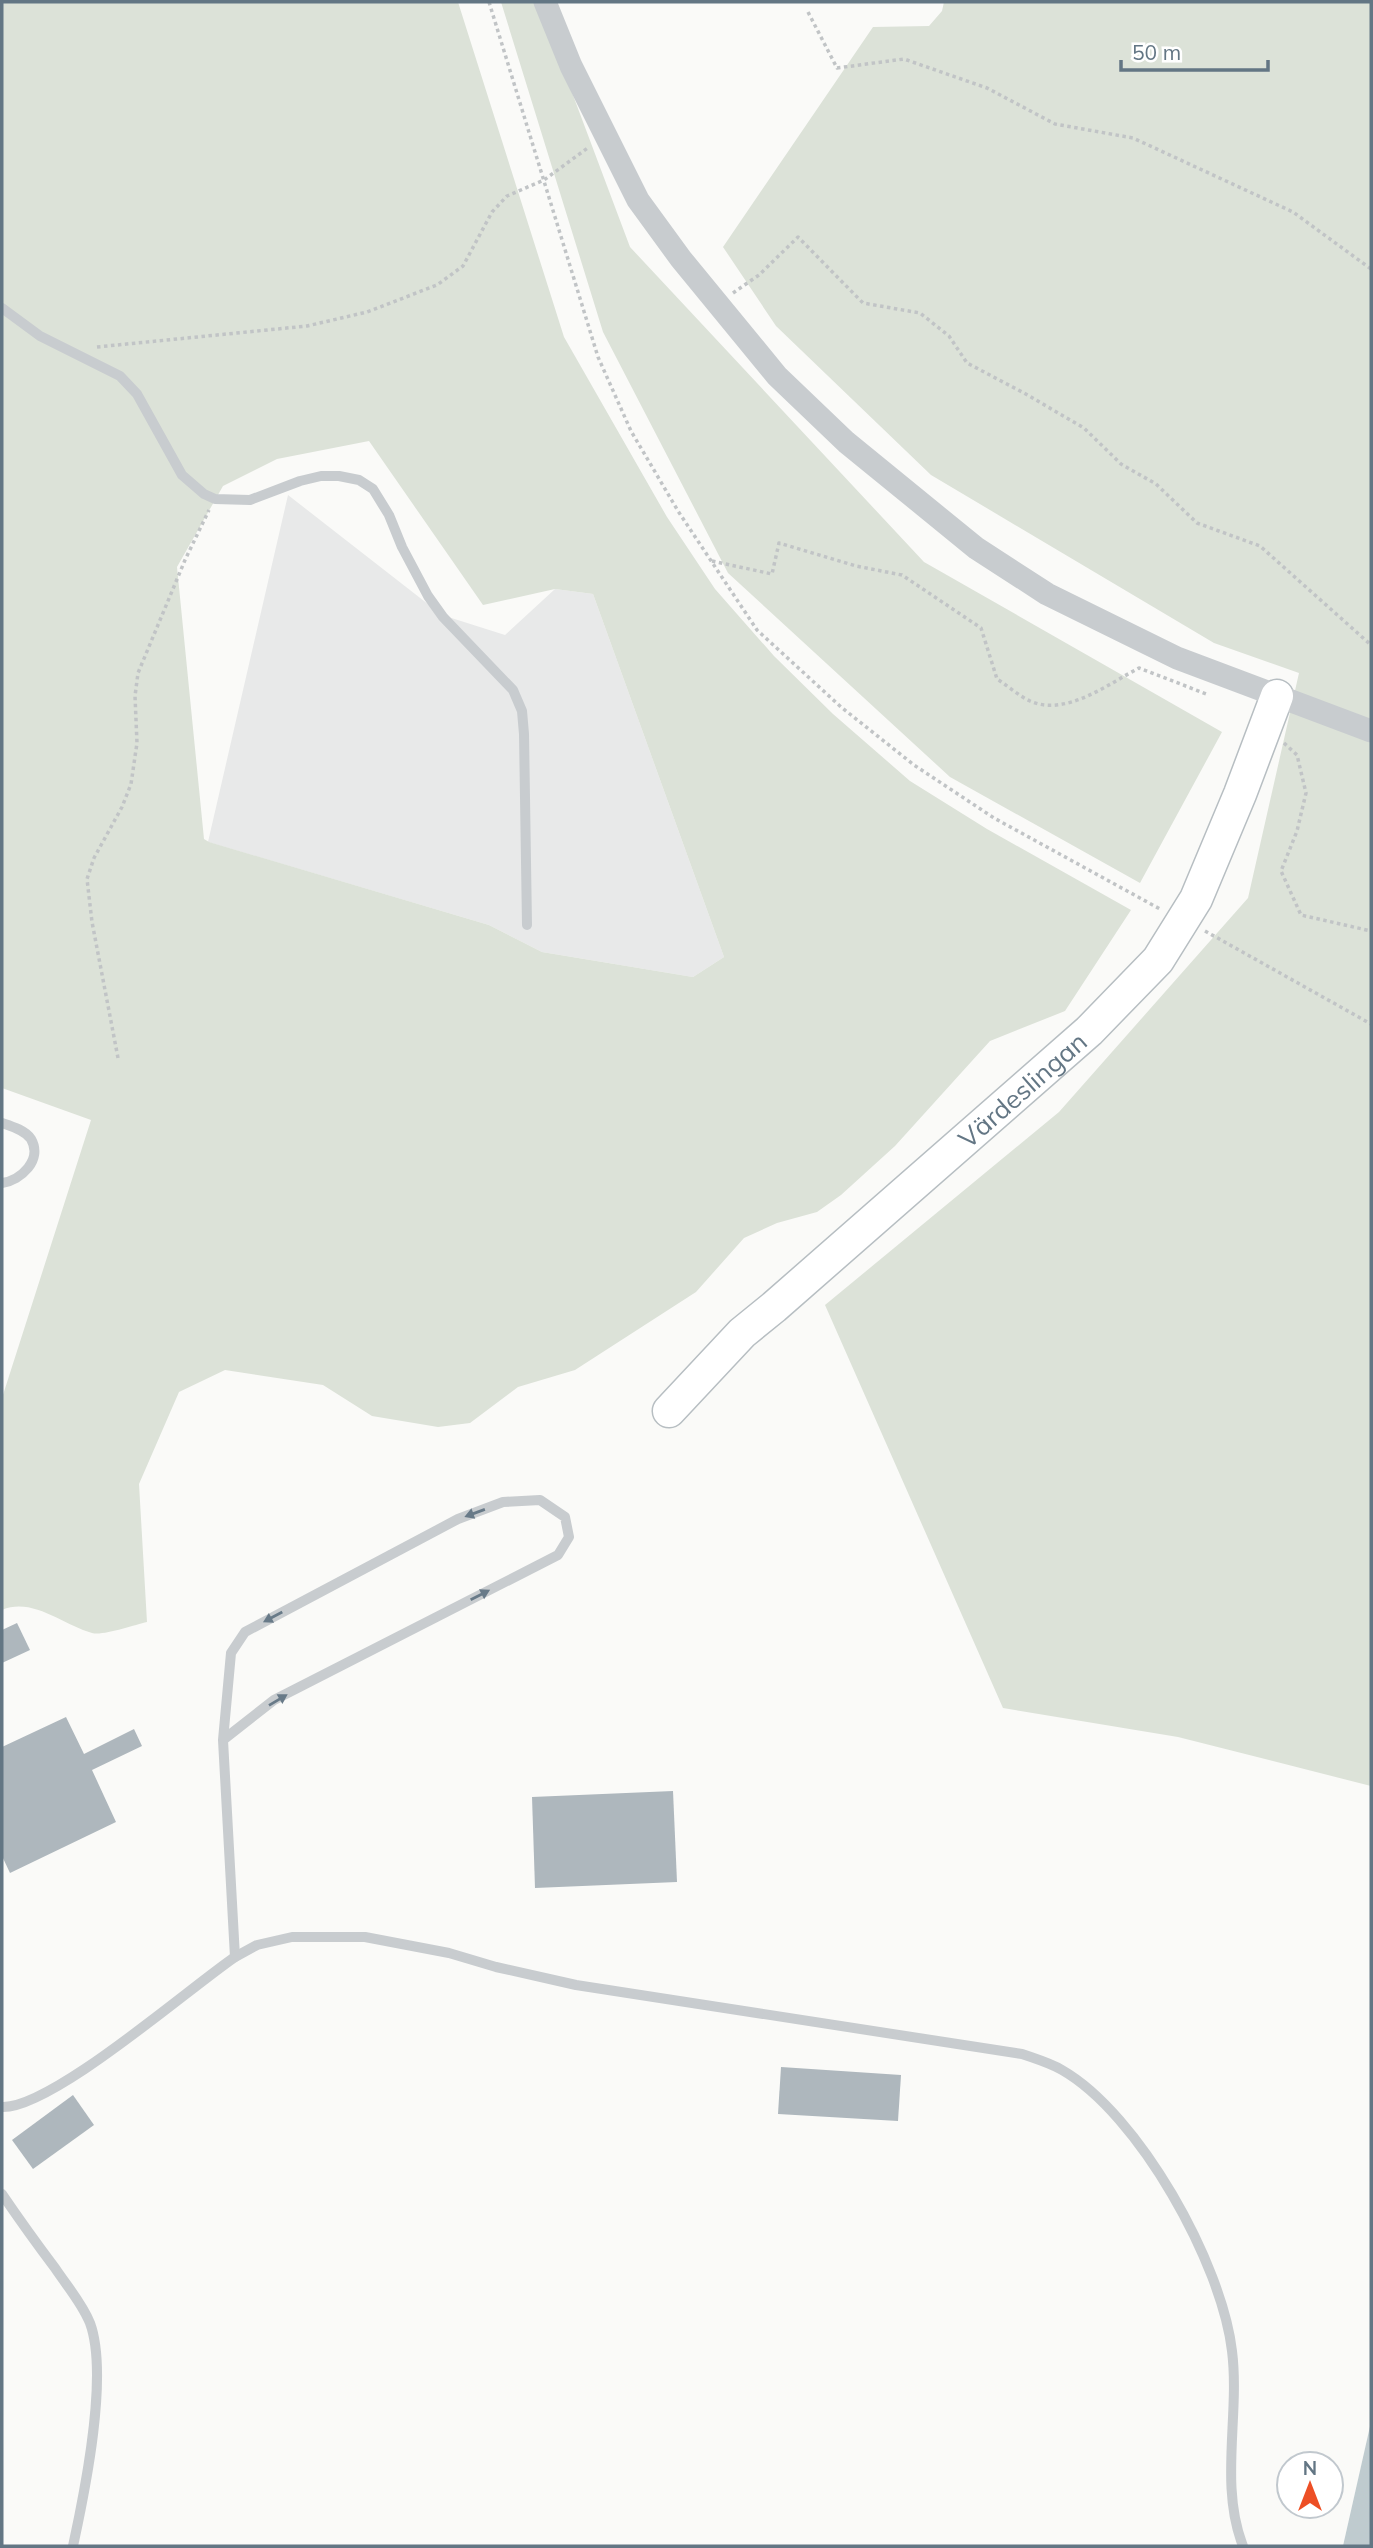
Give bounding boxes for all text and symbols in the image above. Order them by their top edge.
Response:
scale bar [1121,28,1268,72]
text: 50 m [1132,39,1181,65]
street label: Värdeslingan [951,1024,1093,1155]
one-way arrow [464,1507,485,1518]
one-way arrow [470,1590,490,1601]
one-way arrow [263,1611,283,1623]
one-way arrow [268,1693,287,1706]
north arrow [1275,2450,1345,2520]
text: N [1303,2456,1317,2480]

